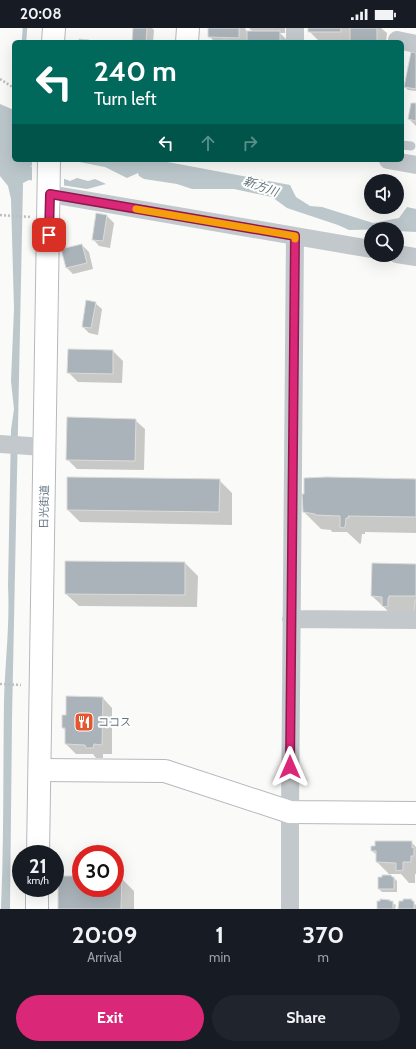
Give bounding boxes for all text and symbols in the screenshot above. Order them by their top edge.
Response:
text: 20:08 [20,5,62,23]
text: 240 m [94,54,177,88]
icon: left [28,56,80,108]
text: Turn left [94,88,157,110]
icon: left [155,132,177,154]
icon: ahead [197,132,219,154]
icon: right [239,132,261,154]
water label: 新方川 [242,173,282,200]
map controls [364,174,404,262]
button: sound [364,174,404,214]
pin [32,218,66,252]
button: search [364,222,404,262]
icon: arrive [38,224,60,246]
street label: 日光街道 [37,485,51,529]
restaurant icon: ココス [73,711,95,733]
place label: ココス [98,715,131,729]
position arrow [269,746,311,788]
speed limit sign: 30 [72,845,124,897]
text: 21 [29,854,47,878]
text: km/h [27,874,49,887]
text: 20:09 [72,920,137,949]
text: 1 [215,920,224,949]
text: 370 [302,920,344,949]
text: Arrival [87,949,122,965]
text: min [209,949,230,965]
text: m [318,949,329,965]
button: Exit [16,995,204,1041]
button: Share [212,995,400,1041]

